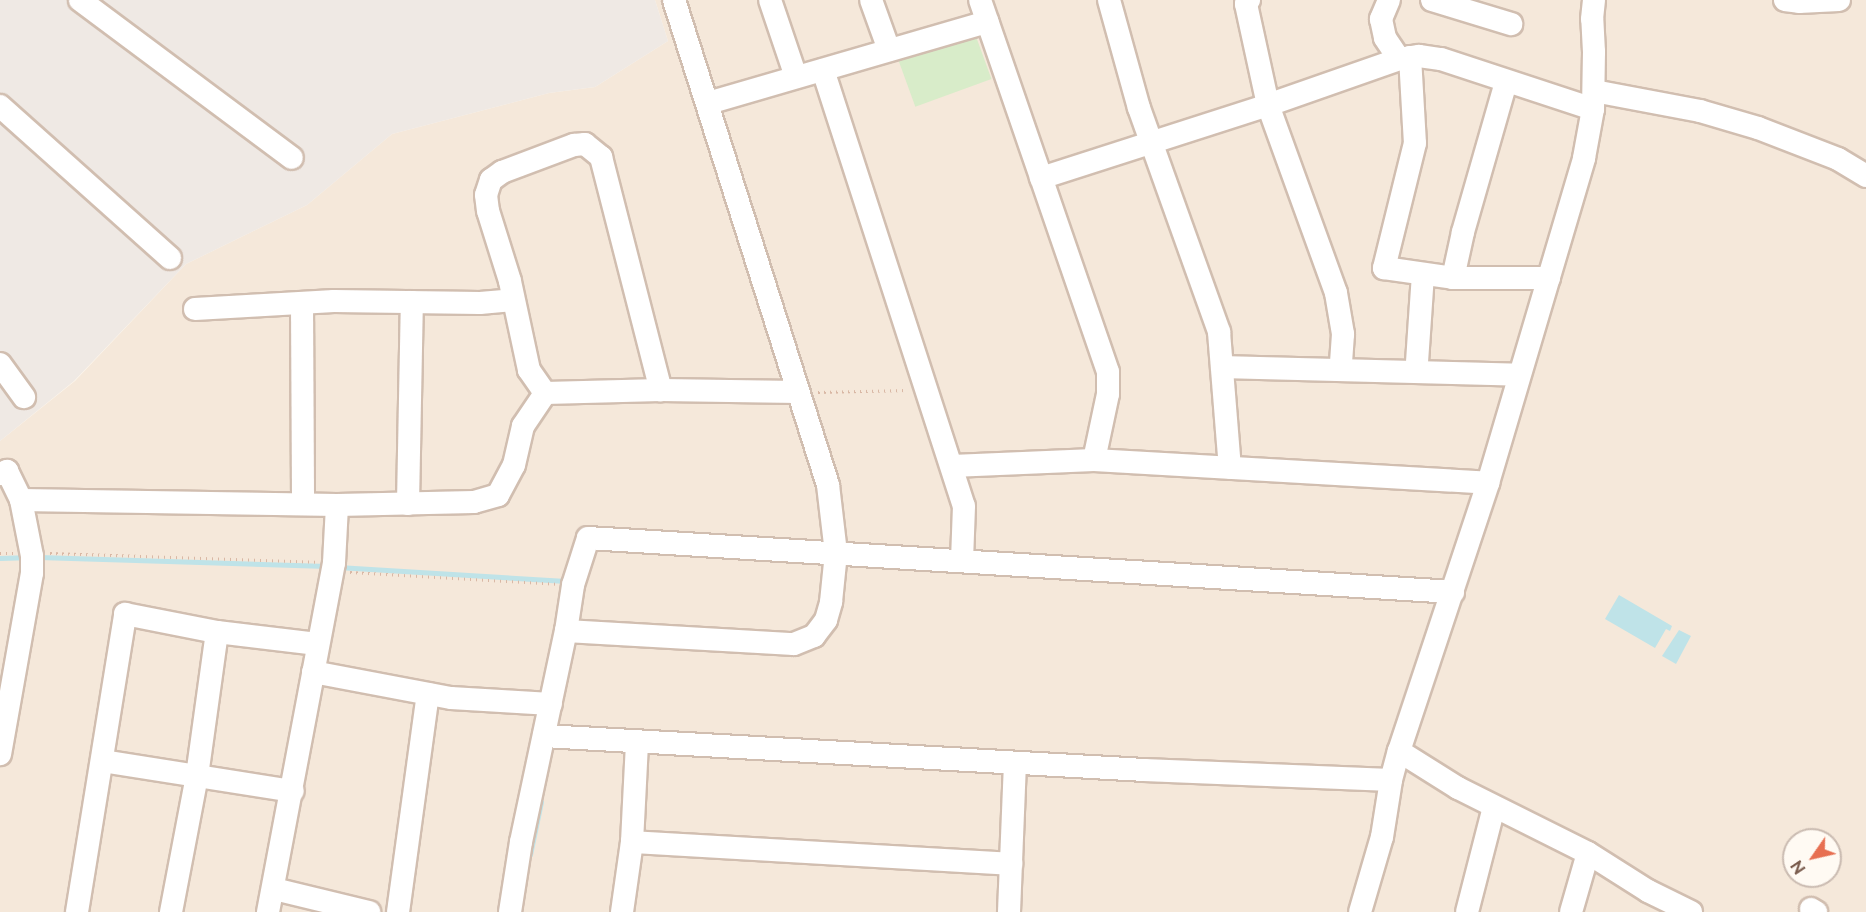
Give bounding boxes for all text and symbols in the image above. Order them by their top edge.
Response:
north arrow [1782,828,1842,888]
text: N [1787,857,1810,878]

